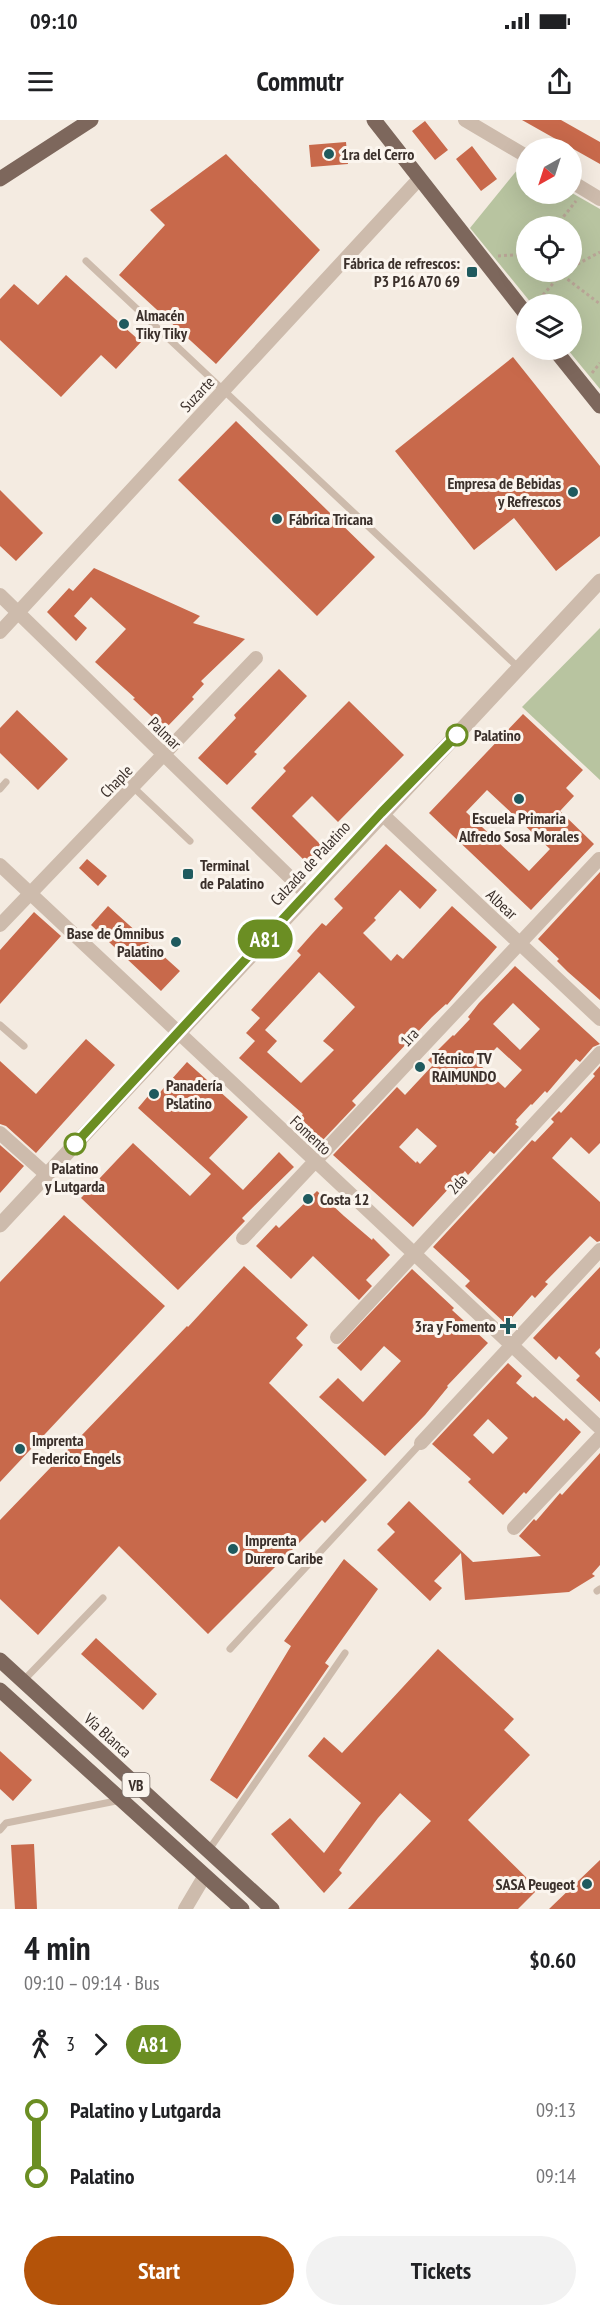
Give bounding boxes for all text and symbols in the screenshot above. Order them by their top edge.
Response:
text: 09:10 [30,7,78,35]
text: Commutr [256,64,344,98]
icon: menu [24,65,57,98]
icon: share [543,65,576,98]
north arrow [516,138,582,204]
map controls [516,138,582,360]
place label: 1ra del Cerro [341,144,414,164]
marker: 1ra del Cerro [322,147,336,161]
button: locate [516,216,582,282]
place label: Fábrica de refrescos: P3 P16 A70 69 [344,253,460,291]
marker: Fábrica de refrescos: P3 P16 A70 69 [465,265,479,279]
button: layers [516,294,582,360]
place label: Almacén Tiky Tiky [135,305,188,343]
marker: Almacén Tiky Tiky [117,317,131,331]
street label: Suzarte [175,372,219,416]
place label: Empresa de Bebidas y Refrescos [447,473,561,511]
marker: Empresa de Bebidas y Refrescos [566,485,580,499]
place label: Fábrica Tricana [289,509,374,529]
marker: Fábrica Tricana [270,512,284,526]
street label: Palmar [144,713,186,754]
marker: Palatino [446,724,468,746]
place label: Palatino [474,725,521,745]
street label: Chaple [96,760,136,802]
marker: Escuela Primaria Alfredo Sosa Morales [512,792,526,806]
place label: Escuela Primaria Alfredo Sosa Morales [458,808,580,846]
street label: Calzada de Palatino [266,817,354,909]
place label: Terminal de Palatino [200,855,264,893]
marker: Terminal de Palatino [181,867,195,881]
street label: Albear [482,885,522,924]
line badge: A81 [230,920,300,958]
place label: Base de Ómnibus Palatino [67,923,164,961]
text: A81 [250,926,280,953]
marker: Base de Ómnibus Palatino [169,935,183,949]
street label: 1ra [396,1024,422,1050]
place label: Técnico TV RAIMUNDO [432,1048,496,1086]
marker: Técnico TV RAIMUNDO [413,1060,427,1074]
place label: Panadería Pslatino [166,1075,223,1113]
marker: Panadería Pslatino [147,1087,161,1101]
street label: Fomento [286,1111,336,1159]
marker: Palatino y Lutgarda [64,1133,86,1155]
place label: Palatino y Lutgarda [44,1158,105,1196]
street label: 2da [443,1170,471,1198]
place label: Costa 12 [320,1189,369,1209]
marker: Costa 12 [301,1192,315,1206]
place label: 3ra y Fomento [415,1316,496,1336]
marker: 3ra y Fomento [501,1319,515,1333]
place label: Imprenta Federico Engels [32,1430,121,1468]
marker: Imprenta Federico Engels [13,1442,27,1456]
place label: Imprenta Durero Caribe [245,1530,323,1568]
marker: Imprenta Durero Caribe [226,1542,240,1556]
street label: Vía Blanca [79,1708,136,1761]
road number: VB [122,1773,150,1797]
place label: SASA Peugeot [495,1874,575,1894]
marker: SASA Peugeot [580,1877,594,1891]
text: 4 min [24,1926,91,1969]
text: $0.60 [529,1946,576,1974]
text: 09:10 – 09:14 · Bus [24,1970,159,1996]
icon: walk [24,2028,57,2061]
icon: forward [84,2028,117,2061]
text: 3 [66,2031,75,2057]
text: A81 [138,2031,169,2058]
text: Palatino y Lutgarda [70,2096,221,2124]
text: 09:13 [536,2097,576,2123]
text: Palatino [70,2162,135,2190]
text: 09:14 [536,2163,576,2189]
button: Start [24,2236,294,2305]
button: Tickets [306,2236,576,2305]

